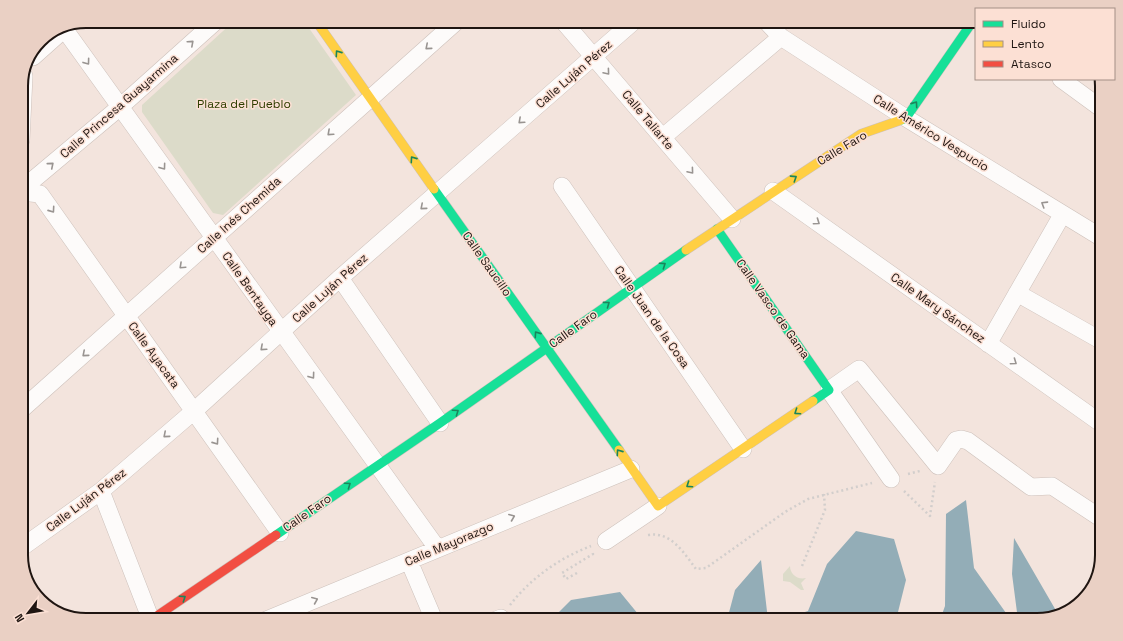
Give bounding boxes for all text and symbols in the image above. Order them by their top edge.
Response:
legend [975,8,1115,80]
text: Fluido [1011,16,1046,32]
street label: Calle Luján Pérez [532,36,616,112]
text: Lento [1011,36,1045,52]
one-way arrow [186,40,194,47]
one-way arrow [425,42,433,49]
street label: Calle Princesa Guayarmina [57,50,182,162]
one-way arrow [336,50,343,57]
text: Atasco [1011,56,1052,72]
one-way arrow [82,57,89,64]
one-way arrow [602,67,609,74]
street label: Calle Taliarte [618,87,678,153]
street label: Calle Américo Vespucio [870,91,992,175]
park label: Plaza del Pueblo [197,96,291,112]
one-way arrow [910,102,917,109]
one-way arrow [518,116,526,123]
street label: Calle Faro [814,127,870,169]
one-way arrow [328,128,335,135]
one-way arrow [410,156,418,163]
one-way arrow [46,162,54,170]
one-way arrow [158,163,165,170]
one-way arrow [687,166,694,174]
street label: Calle Inés Chemida [194,173,284,257]
one-way arrow [790,175,797,182]
one-way arrow [1041,201,1048,209]
one-way arrow [421,202,428,209]
one-way arrow [47,206,55,213]
one-way arrow [812,217,819,224]
street label: Calle Saucillo [459,228,515,300]
street label: Calle Bentayga [218,249,282,329]
street label: Calle Luján Pérez [289,250,371,326]
street label: Calle Vasco de Gama [733,256,814,362]
one-way arrow [179,262,186,269]
one-way arrow [659,262,666,270]
street label: Calle Juan de la Cosa [611,263,693,371]
street label: Calle Mary Sánchez [887,269,989,347]
one-way arrow [603,302,610,309]
street label: Calle Faro [546,306,600,352]
street label: Calle Ayacata [125,319,184,391]
one-way arrow [534,331,542,338]
one-way arrow [260,344,268,351]
one-way arrow [82,349,90,356]
one-way arrow [1010,357,1017,365]
one-way arrow [307,371,314,378]
one-way arrow [794,407,801,415]
one-way arrow [451,410,458,417]
one-way arrow [163,430,171,437]
one-way arrow [211,437,218,444]
one-way arrow [617,449,624,456]
street label: Calle Luján Pérez [43,465,129,535]
one-way arrow [686,480,693,488]
one-way arrow [344,482,351,490]
street label: Calle Faro [280,490,334,536]
one-way arrow [509,514,516,522]
street label: Calle Mayorazgo [402,518,496,570]
north arrow [8,593,48,633]
one-way arrow [179,596,186,603]
one-way arrow [311,596,318,604]
text: N [12,611,27,625]

